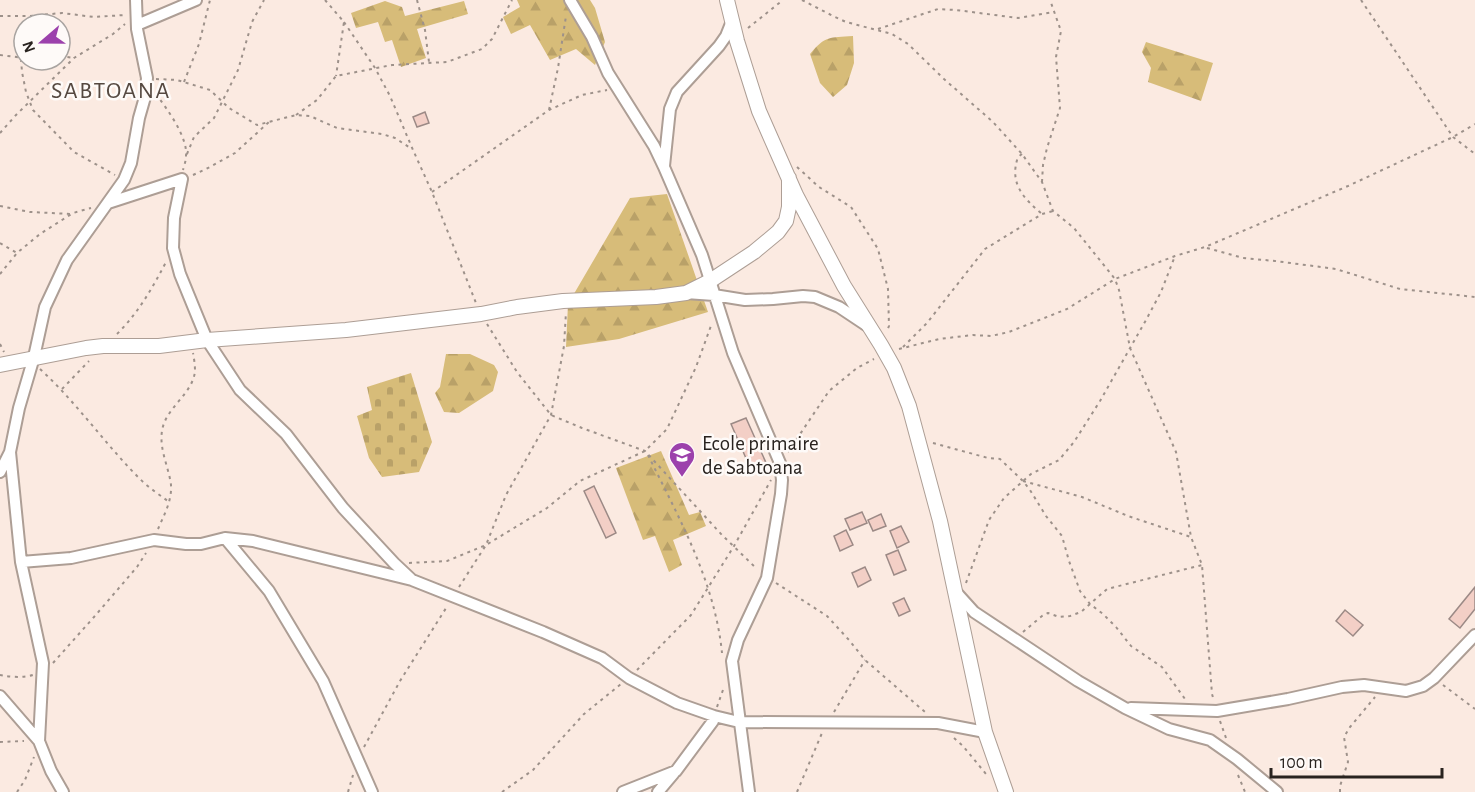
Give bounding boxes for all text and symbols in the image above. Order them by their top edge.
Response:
north arrow [12,12,72,72]
text: N [19,39,38,55]
district label: SABTOANA [51,79,171,103]
place label: Ecole primaire de Sabtoana [702,433,819,478]
school or university icon: Ecole primaire de Sabtoana [667,440,697,478]
scale bar [1271,741,1442,779]
text: 100 m [1280,754,1323,772]

